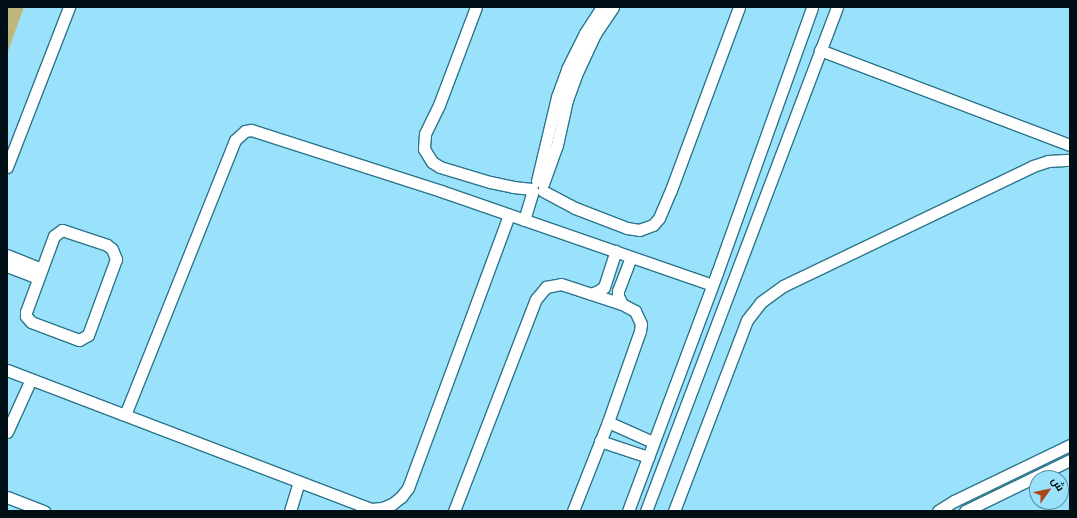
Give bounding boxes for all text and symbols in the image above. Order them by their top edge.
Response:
north arrow [1029,470,1069,510]
text: ش [1049,474,1068,494]

